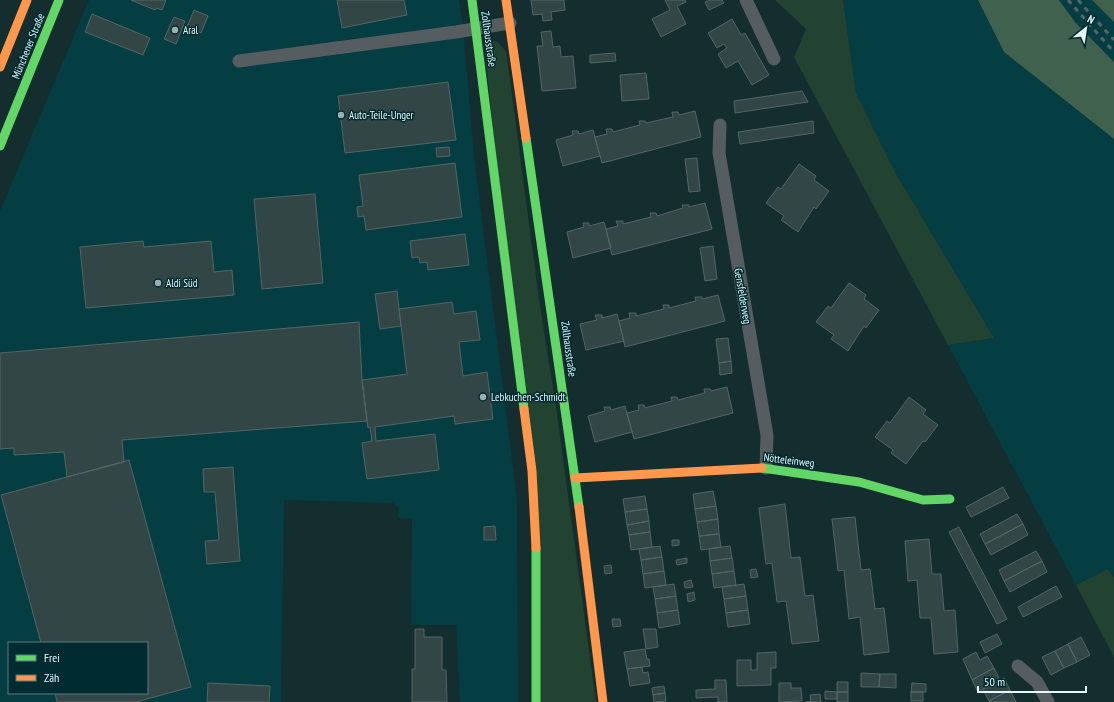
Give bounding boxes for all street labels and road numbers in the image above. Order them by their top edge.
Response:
street label: Zollhausstraße [478,10,500,68]
street label: Münchener Straße [8,11,48,81]
street label: Gensfelderweg [731,267,755,325]
street label: Zollhausstraße [558,320,580,378]
street label: Nötteleinweg [763,450,815,470]

